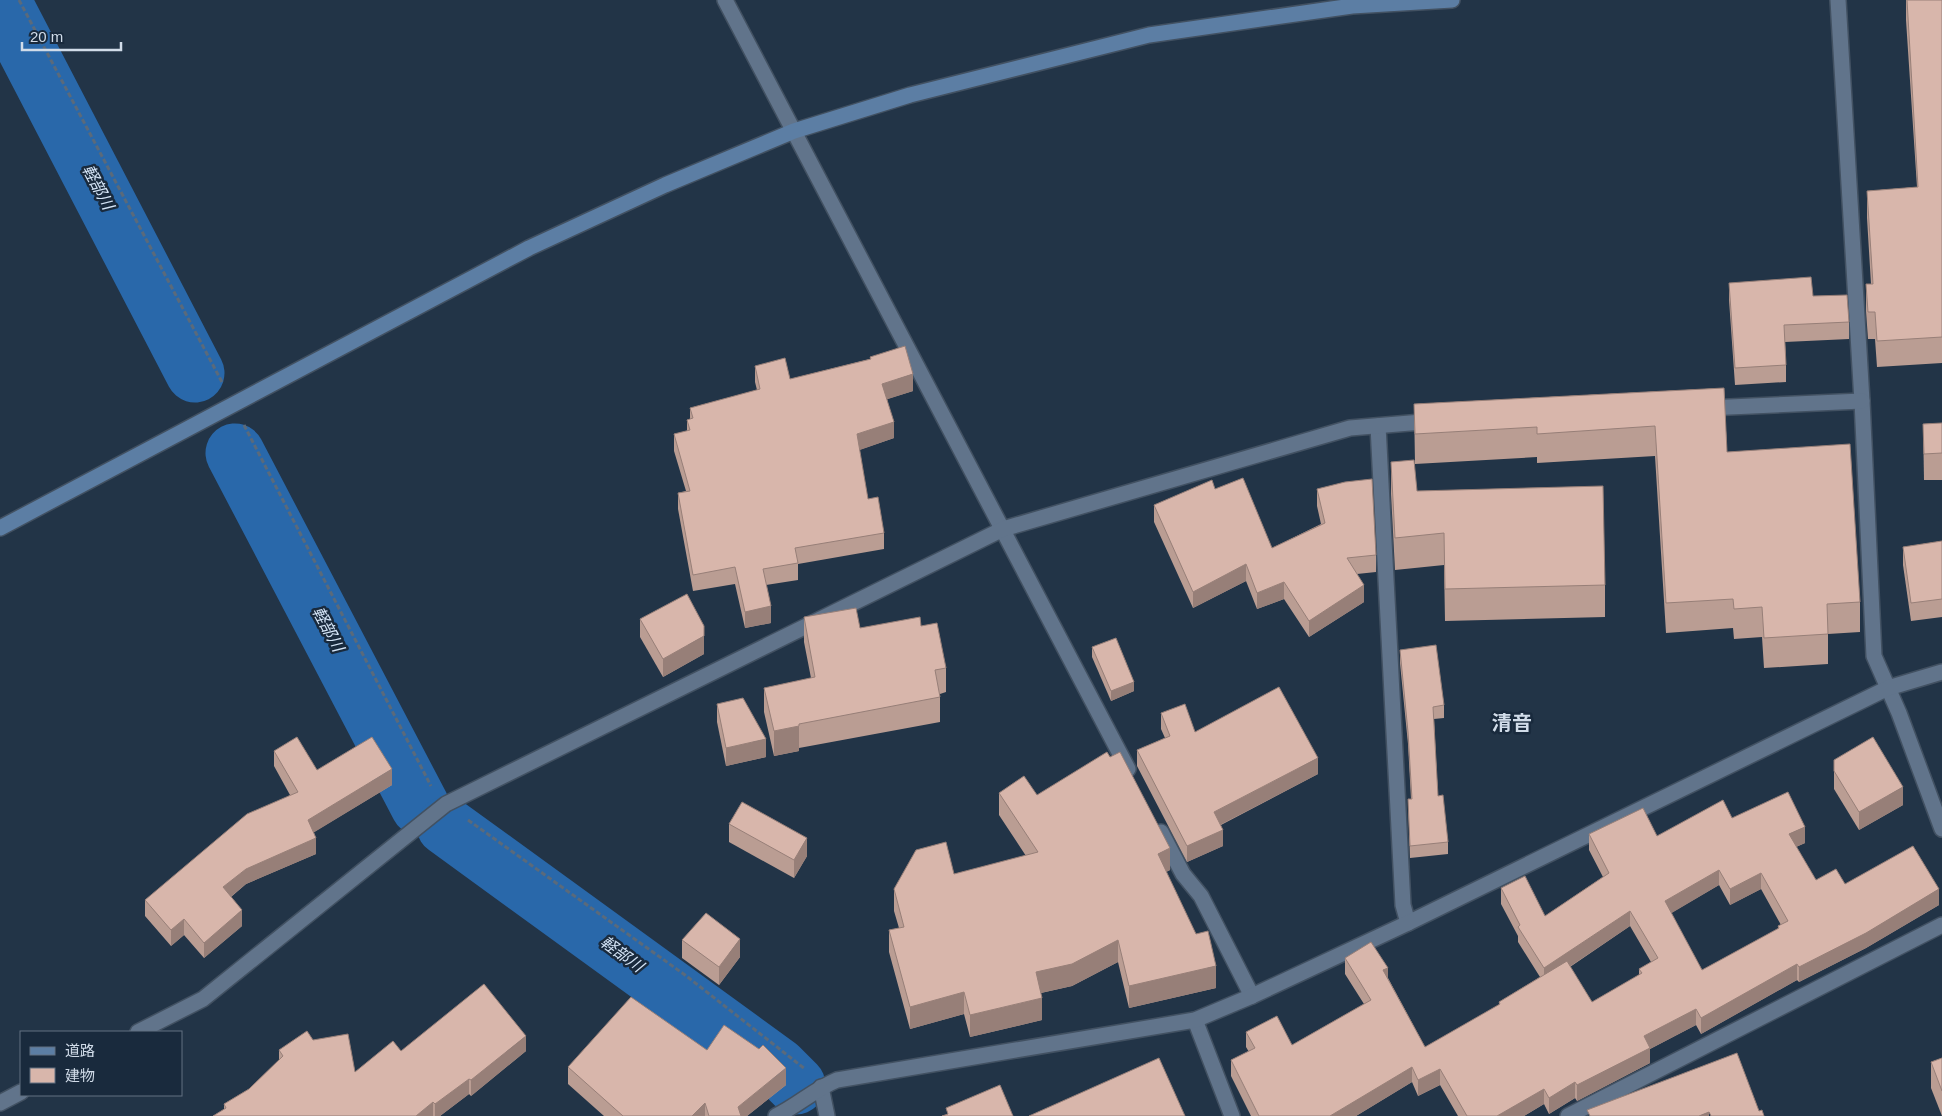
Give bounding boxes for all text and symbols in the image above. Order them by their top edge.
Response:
scale bar [22,20,121,52]
text: 20 m [30,28,63,45]
water label: 軽部川 [79,162,118,214]
water label: 軽部川 [309,604,348,656]
district label: 清音 [1492,712,1532,734]
water label: 軽部川 [598,933,648,976]
legend [20,1031,182,1096]
text: 道路 [65,1042,95,1059]
text: 建物 [65,1067,95,1084]

